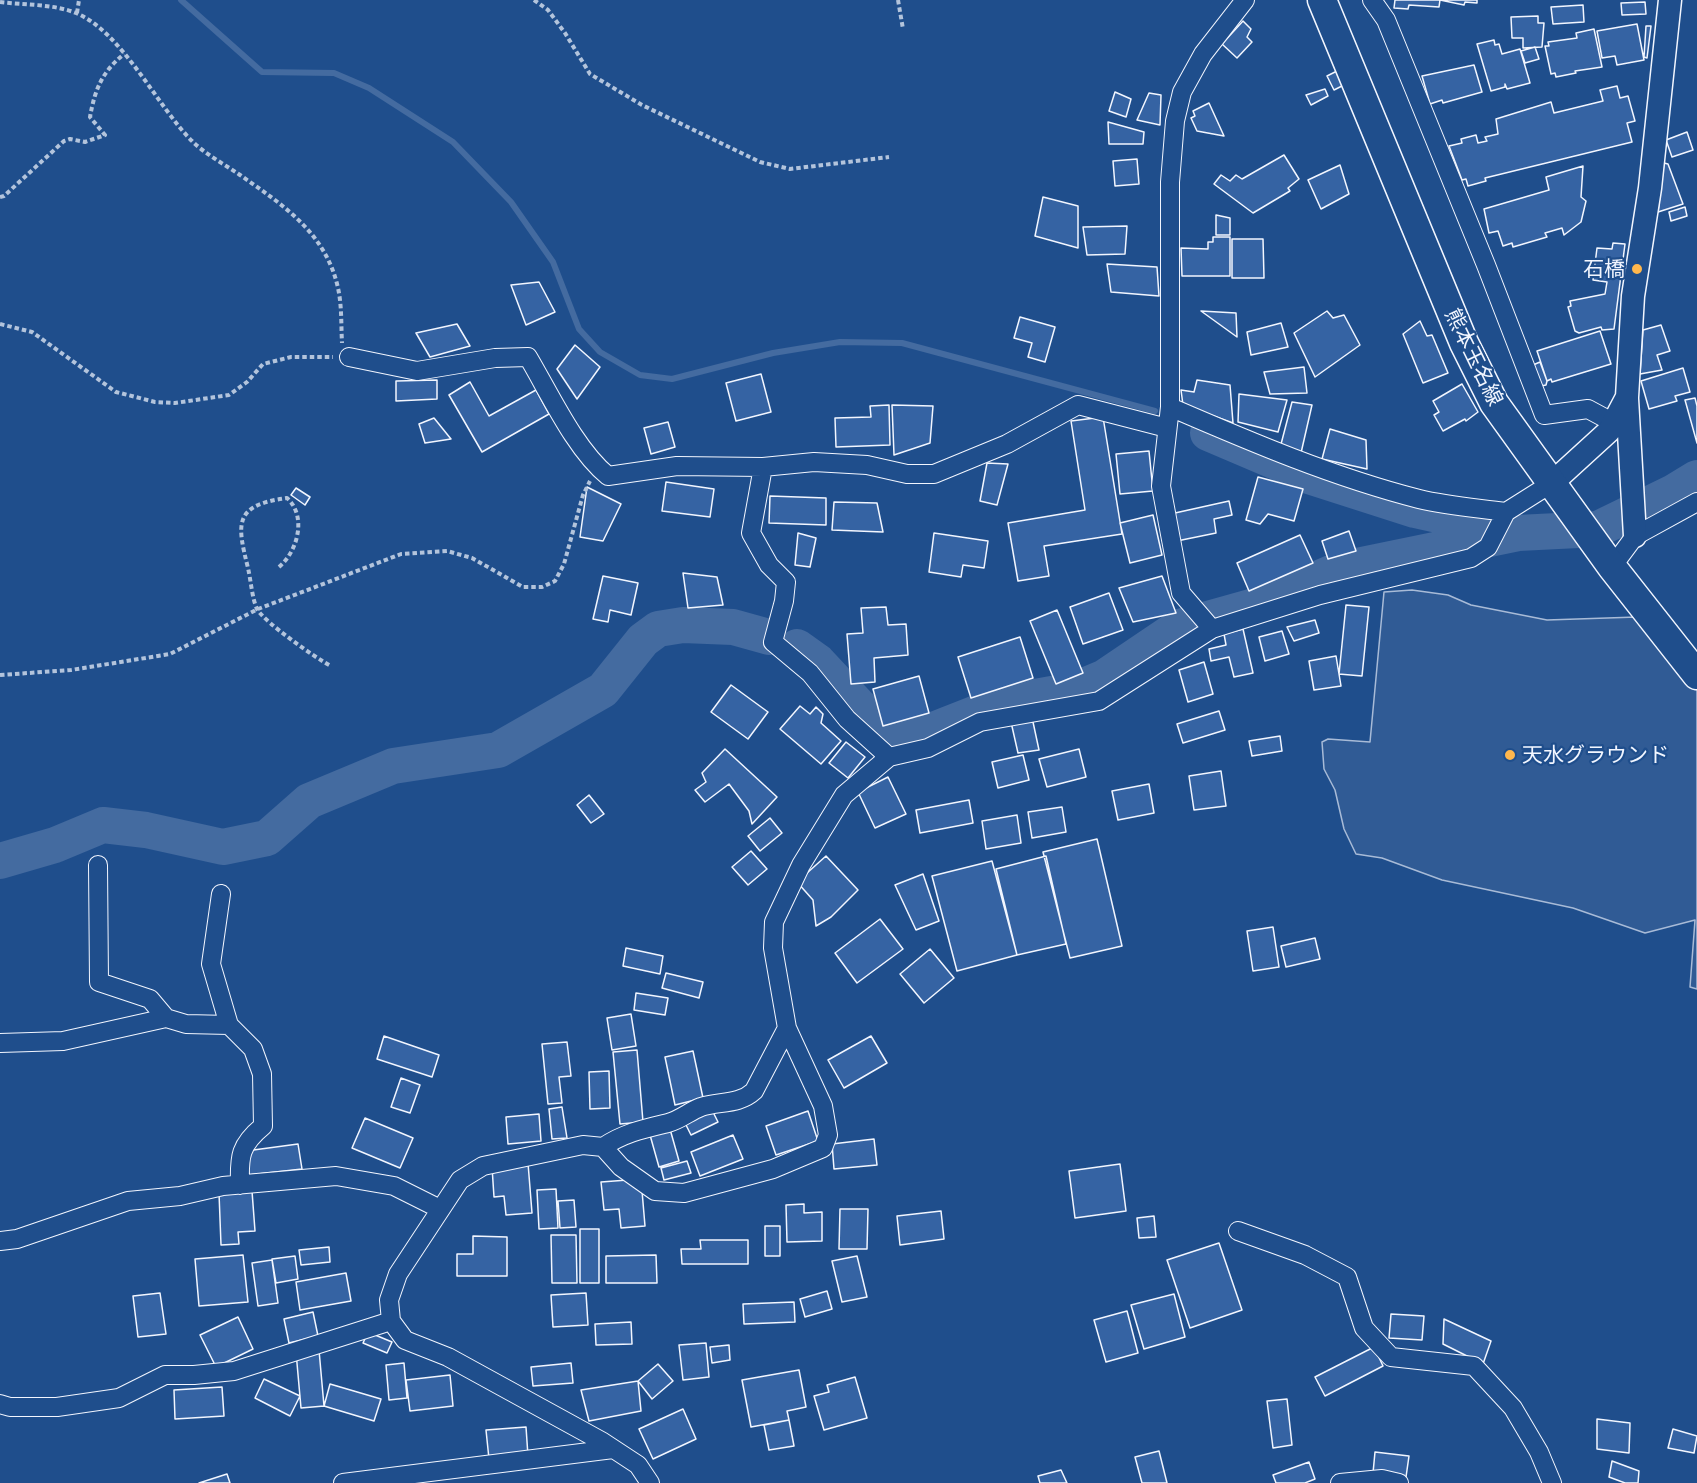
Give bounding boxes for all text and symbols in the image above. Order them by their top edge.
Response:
place label: 石橋 [1583,256,1625,282]
marker: 石橋 [1630,262,1644,276]
street label: 熊本玉名線 [1440,304,1508,410]
place label: 天水グラウンド [1522,742,1669,768]
marker: 天水グラウンド [1503,748,1517,762]

